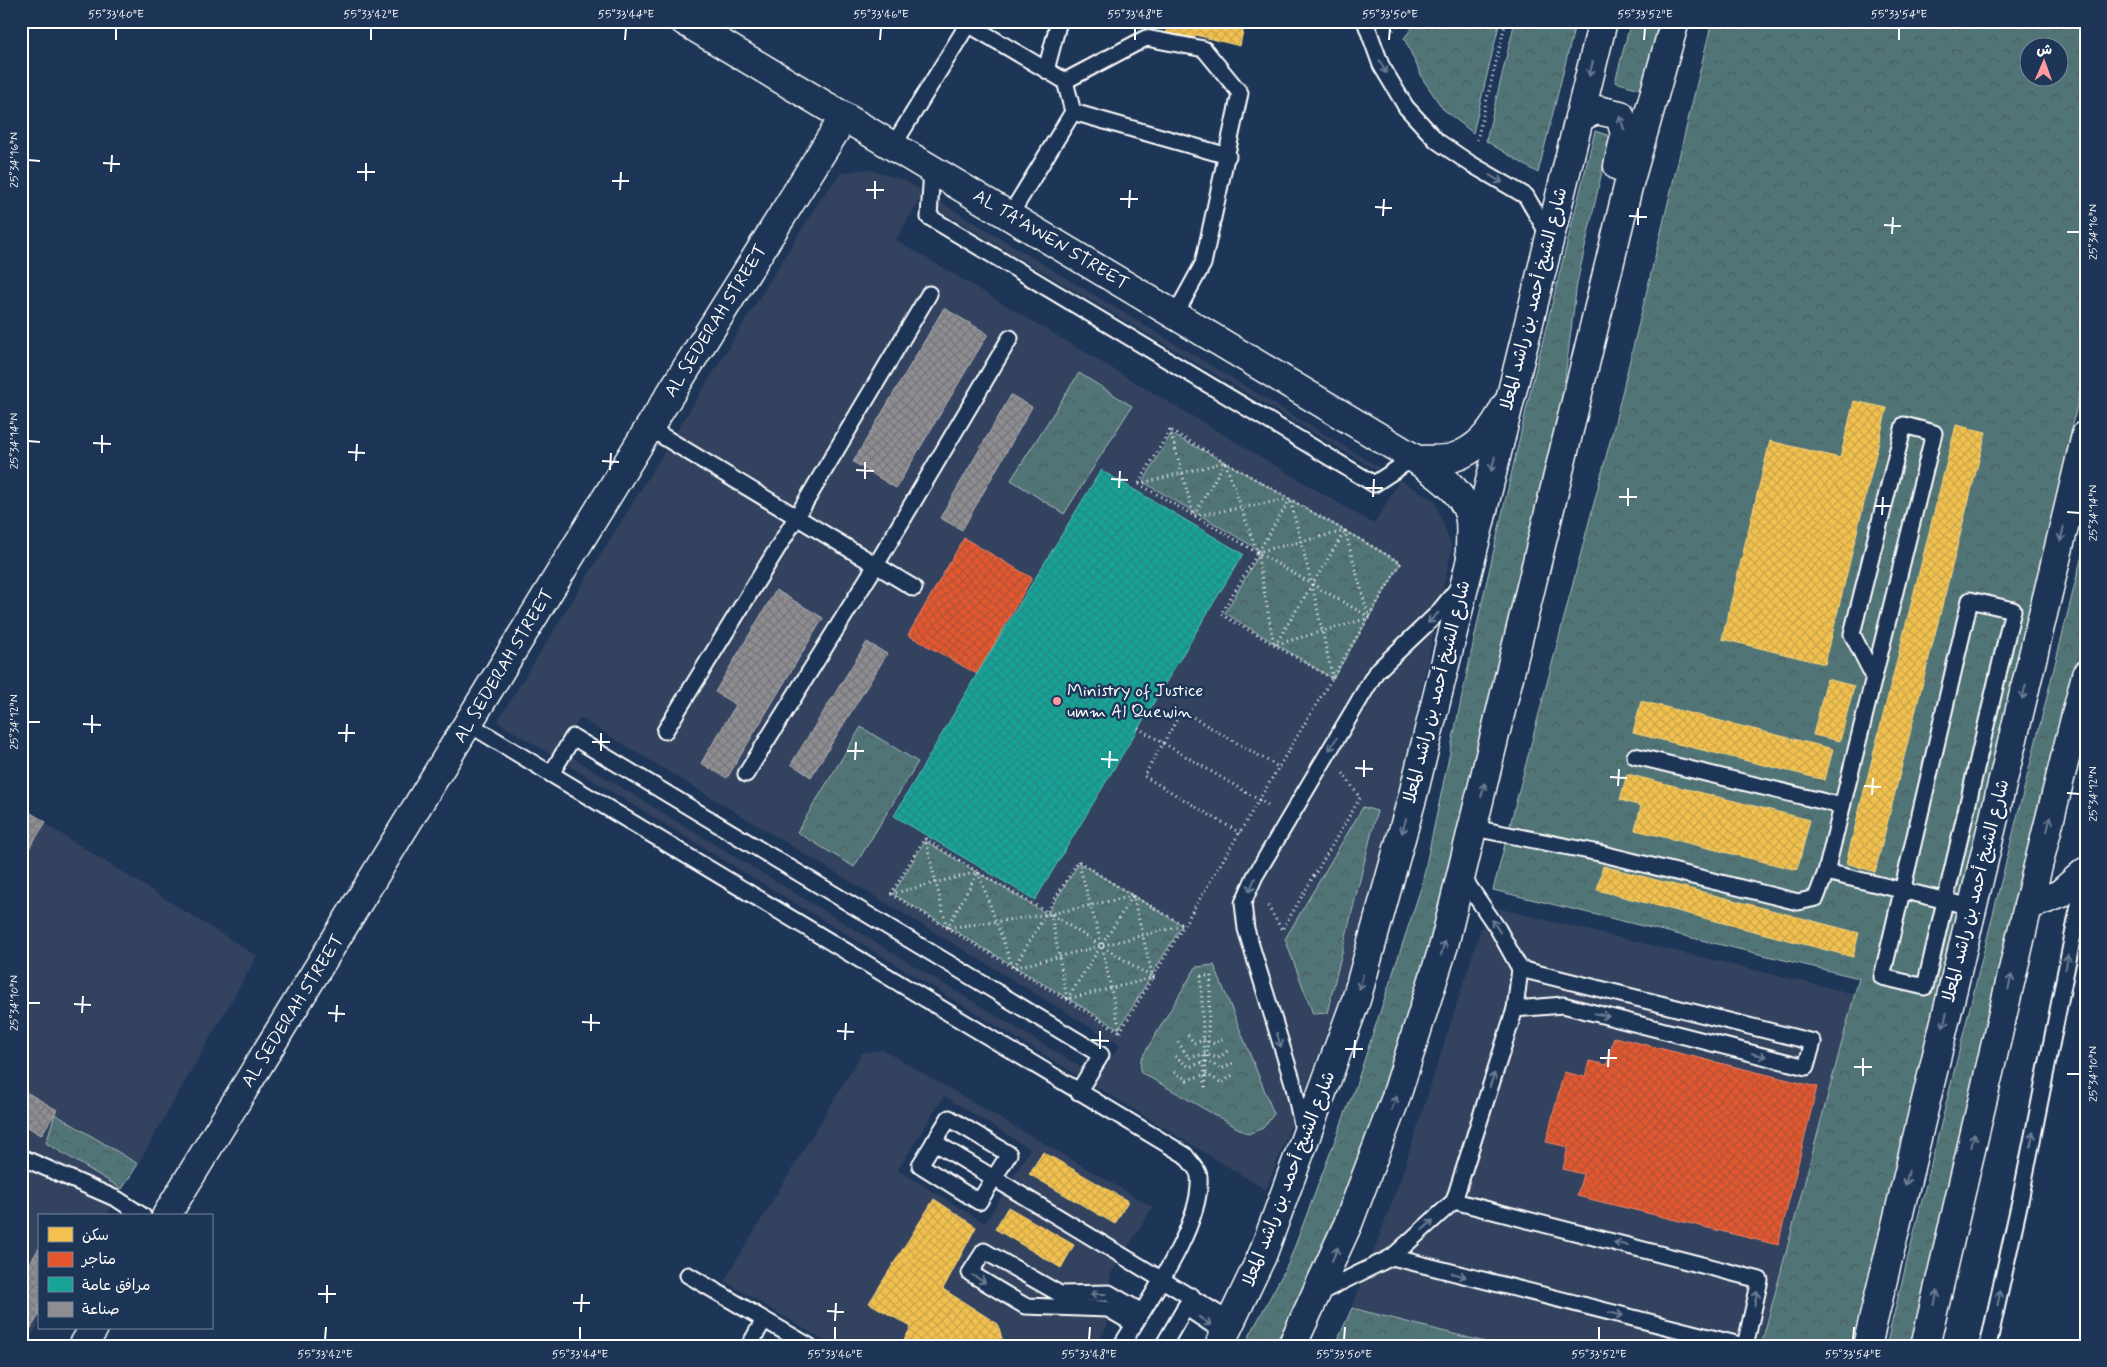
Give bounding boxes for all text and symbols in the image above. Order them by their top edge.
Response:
text: 55°33'40"E [88,7,144,23]
text: 55°33'42"E [343,7,399,23]
text: 55°33'44"E [598,7,654,23]
text: 55°33'46"E [853,7,909,23]
text: 55°33'48"E [1107,7,1163,23]
text: 55°33'50"E [1362,7,1418,23]
text: 55°33'52"E [1617,7,1673,23]
text: 55°33'54"E [1871,7,1927,23]
north arrow [2020,38,2070,88]
text: ش [2036,41,2052,59]
one-way arrow [1378,59,1388,74]
one-way arrow [1586,60,1595,76]
one-way arrow [1616,115,1626,131]
text: 25°34'16"N [7,132,23,188]
one-way arrow [1488,174,1502,184]
street label: AL TA'AWEN STREET [969,184,1133,296]
street label: شارع الشيخ أحمد بن راشد المعلا [1495,185,1573,413]
text: 25°34'16"N [2086,204,2102,260]
street label: AL SEDERAH STREET [659,240,773,402]
text: 25°34'14"N [7,413,23,469]
one-way arrow [1488,456,1497,472]
text: 25°34'14"N [2086,485,2102,541]
one-way arrow [2057,525,2066,541]
street label: شارع الشيخ أحمد بن راشد المعلا [1398,578,1476,806]
street label: AL SEDERAH STREET [448,584,560,748]
one-way arrow [1427,612,1439,624]
place label: Ministry of Justice umm Al Quewin [1067,679,1203,724]
one-way arrow [2019,683,2028,699]
text: 25°34'12"N [7,694,23,750]
marker: Ministry of Justice umm Al Quewin [1051,695,1063,707]
one-way arrow [1328,737,1338,751]
text: 25°34'12"N [2086,766,2102,822]
street label: شارع الشيخ أحمد بن راشد المعلا [1937,777,2015,1005]
one-way arrow [1479,783,1488,799]
one-way arrow [2044,816,2054,832]
one-way arrow [1399,817,1408,833]
one-way arrow [1246,877,1256,892]
one-way arrow [1491,920,1501,934]
street label: AL SEDERAH STREET [236,930,350,1092]
one-way arrow [1439,940,1449,956]
one-way arrow [2062,955,2072,971]
one-way arrow [1355,974,1365,990]
one-way arrow [2006,974,2015,990]
text: 25°34'10"N [7,975,23,1031]
one-way arrow [1593,1011,1609,1020]
one-way arrow [1940,1011,1949,1027]
one-way arrow [1275,1032,1285,1048]
text: 25°34'10"N [2086,1046,2102,1102]
one-way arrow [1751,1051,1767,1060]
street label: شارع الشيخ أحمد بن راشد المعلا [1237,1068,1341,1290]
one-way arrow [1488,1072,1498,1088]
one-way arrow [1390,1096,1399,1111]
one-way arrow [2027,1131,2037,1147]
one-way arrow [1969,1133,1978,1149]
one-way arrow [1902,1169,1911,1185]
legend [38,1214,212,1330]
one-way arrow [1422,1219,1435,1231]
text: سكن [82,1226,109,1246]
one-way arrow [1614,1239,1630,1248]
one-way arrow [1330,1247,1340,1262]
text: متاجر [80,1250,116,1270]
one-way arrow [1450,1270,1466,1280]
one-way arrow [971,1274,985,1284]
text: مرافق عامة [82,1276,150,1296]
one-way arrow [1090,1289,1106,1298]
one-way arrow [1752,1291,1761,1307]
one-way arrow [1932,1291,1941,1307]
one-way arrow [1995,1291,2004,1307]
text: صناعة [82,1300,120,1320]
one-way arrow [1608,1310,1624,1319]
one-way arrow [1198,1316,1212,1326]
text: 55°33'42"E [297,1347,353,1363]
text: 55°33'44"E [552,1347,608,1363]
text: 55°33'46"E [807,1347,863,1363]
text: 55°33'48"E [1061,1347,1117,1363]
text: 55°33'50"E [1316,1347,1372,1363]
text: 55°33'52"E [1571,1347,1627,1363]
text: 55°33'54"E [1825,1347,1881,1363]

